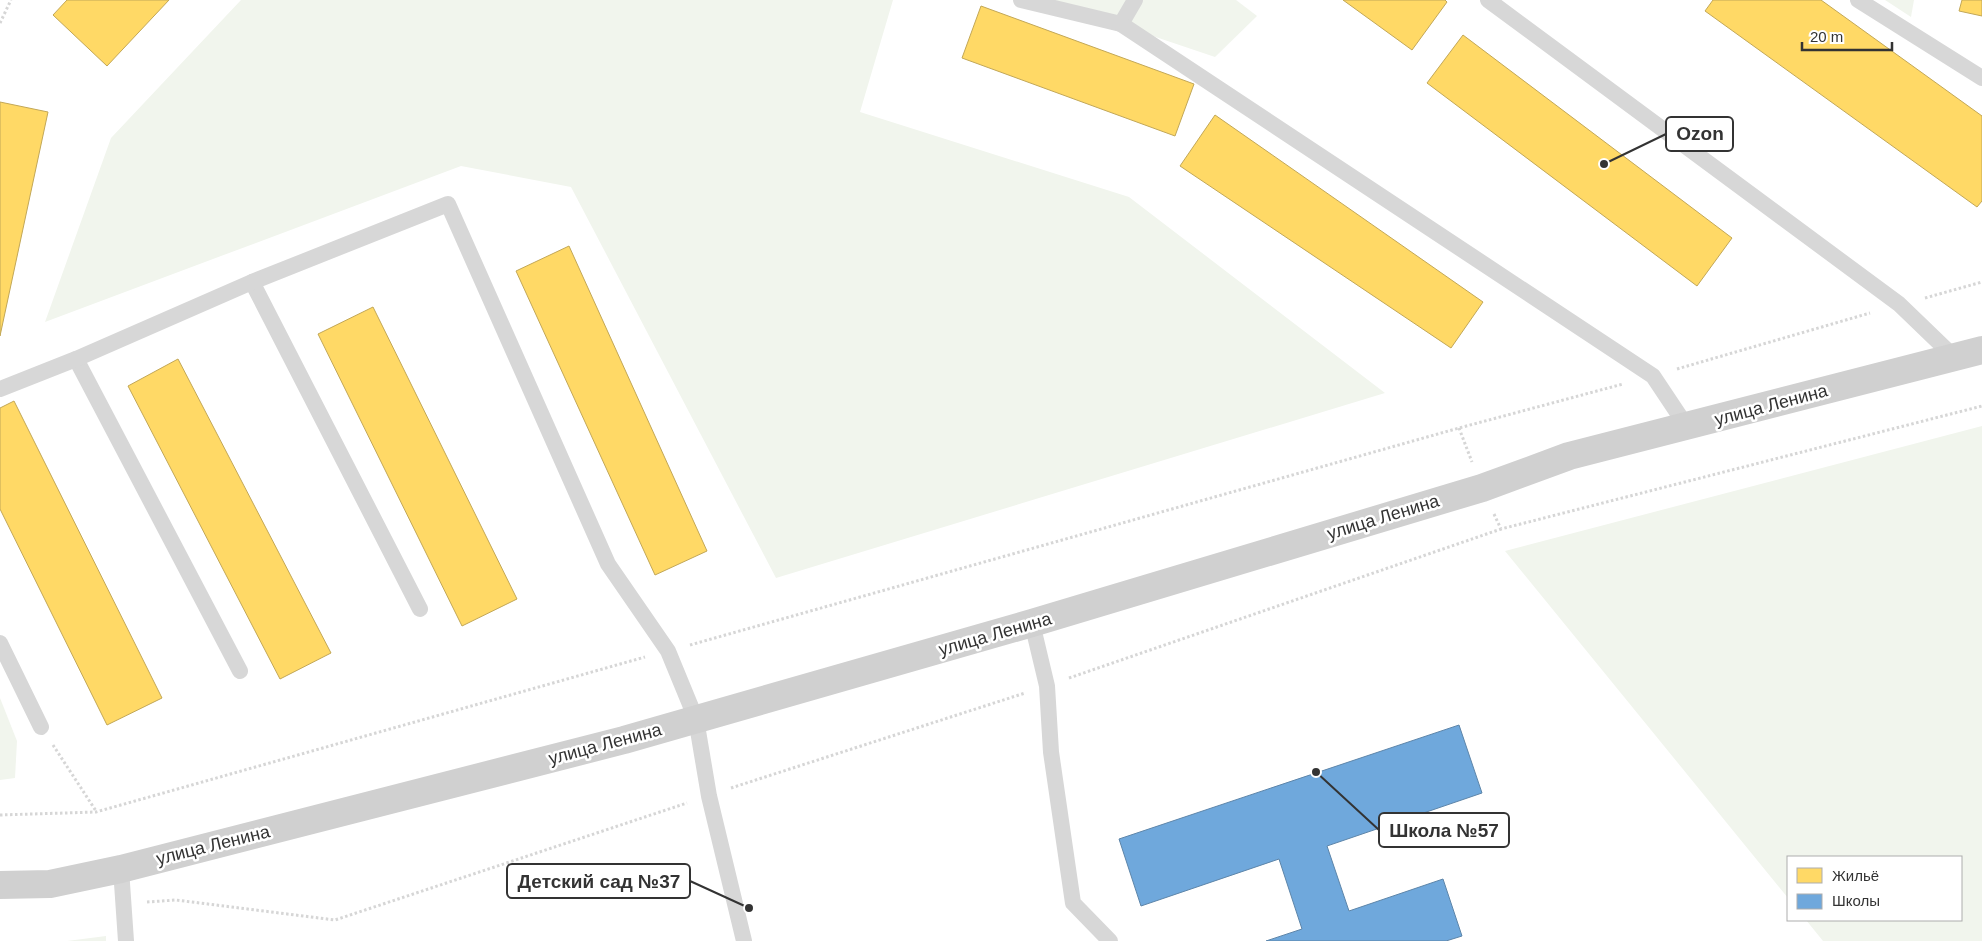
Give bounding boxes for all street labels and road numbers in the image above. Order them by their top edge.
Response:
street label: улица Ленина [1712,380,1831,430]
street label: улица Ленина [1324,490,1442,544]
street label: улица Ленина [936,608,1055,660]
street label: улица Ленина [546,719,665,769]
street label: улица Ленина [154,821,273,869]

